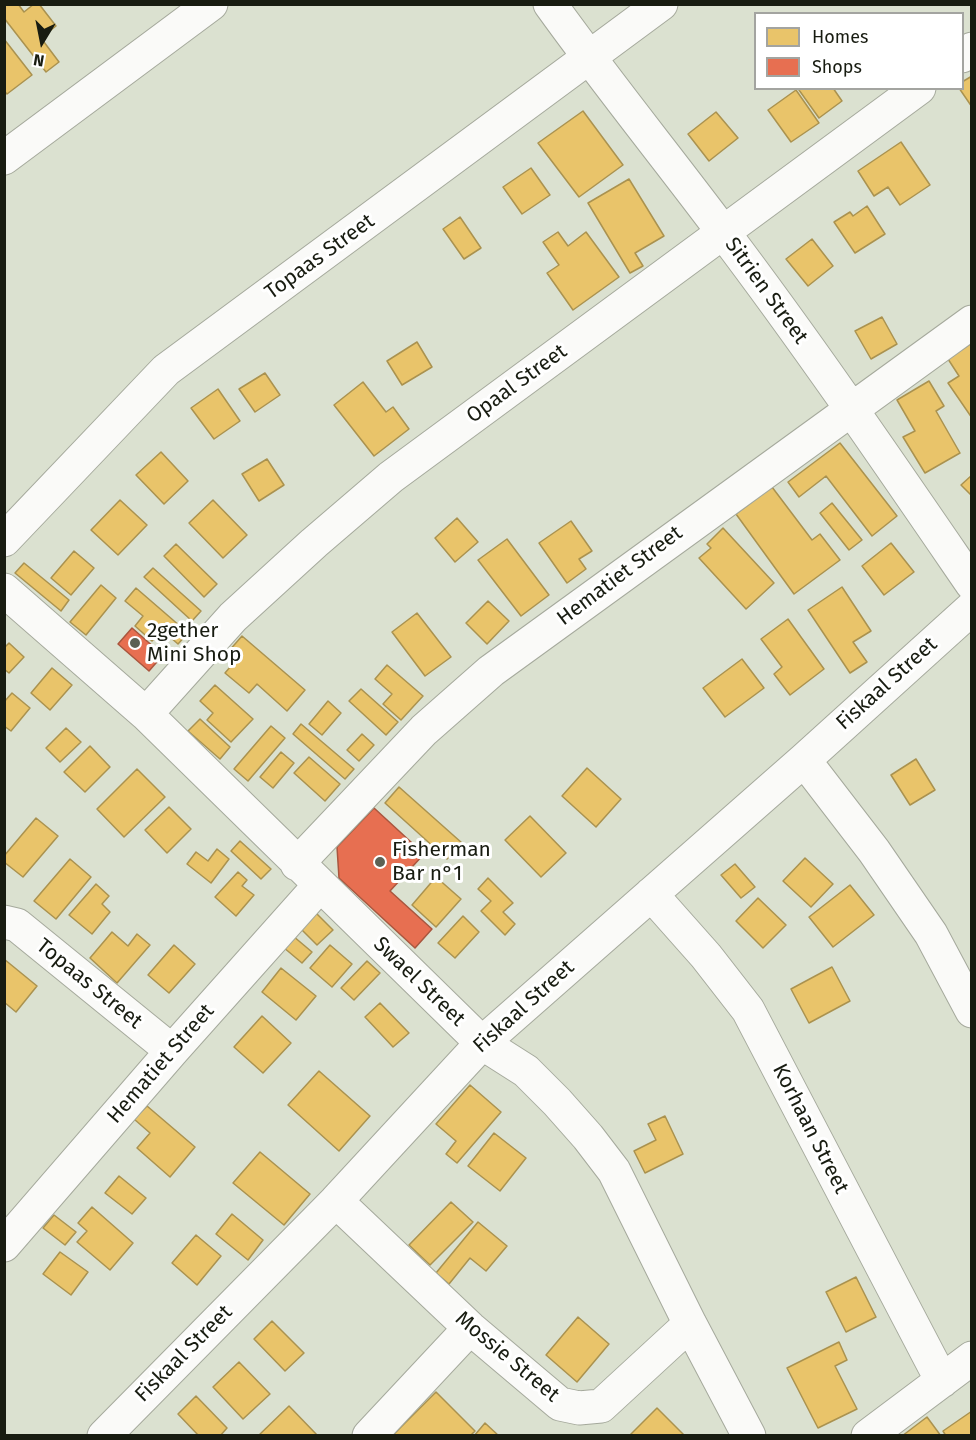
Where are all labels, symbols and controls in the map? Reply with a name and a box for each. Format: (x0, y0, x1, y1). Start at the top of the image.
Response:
north arrow (12, 12, 72, 72)
legend (754, 12, 964, 90)
text: Homes (812, 26, 868, 48)
text: N (32, 50, 46, 70)
text: Shops (812, 56, 862, 78)
street label: Topaas Street (260, 209, 380, 305)
street label: Sitrien Street (719, 233, 813, 349)
street label: Opaal Street (462, 339, 572, 429)
street label: Hematiet Street (552, 521, 688, 631)
place label: 2gether Mini Shop (147, 618, 242, 668)
street label: Fiskaal Street (831, 632, 943, 736)
marker: 2gether Mini Shop (128, 636, 142, 650)
place label: Fisherman Bar n°1 (392, 837, 491, 887)
marker: Fisherman Bar n°1 (373, 855, 387, 869)
street label: Swael Street (368, 932, 470, 1032)
street label: Topaas Street (31, 934, 147, 1034)
street label: Fiskaal Street (468, 955, 580, 1059)
street label: Hematiet Street (102, 999, 220, 1129)
street label: Korhaan Street (766, 1060, 854, 1198)
street label: Fiskaal Street (130, 1300, 238, 1408)
street label: Mossie Street (450, 1306, 564, 1408)

